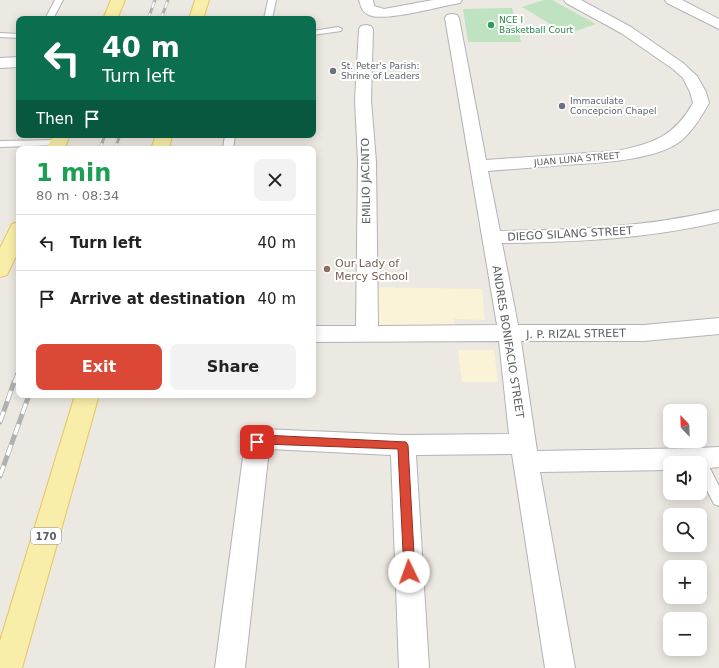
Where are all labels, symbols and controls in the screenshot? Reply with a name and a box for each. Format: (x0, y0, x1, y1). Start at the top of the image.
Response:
place label: NCE I Basketball Court (499, 15, 574, 35)
marker: NCE I Basketball Court (486, 20, 496, 30)
text: 40 m (102, 31, 180, 64)
icon: left (36, 32, 88, 84)
place label: St. Peter's Parish: Shrine of Leaders (341, 61, 420, 81)
text: Turn left (102, 65, 175, 86)
marker: St. Peter's Parish: Shrine of Leaders (328, 66, 338, 76)
place label: Immaculate Concepcion Chapel (570, 96, 656, 116)
marker: Immaculate Concepcion Chapel (557, 101, 567, 111)
icon: arrive (81, 108, 103, 130)
text: Then (36, 110, 73, 128)
street label: EMILIO JACINTO (359, 137, 373, 224)
street label: JUAN LUNA STREET (533, 150, 621, 168)
text: 1 min (36, 159, 111, 187)
button: close (254, 159, 296, 201)
text: 80 m · 08:34 (36, 188, 119, 203)
street label: DIEGO SILANG STREET (507, 224, 633, 244)
icon: left (36, 232, 58, 254)
text: Turn left (70, 234, 142, 252)
text: 40 m (258, 234, 296, 252)
place label: Our Lady of Mercy School (335, 257, 408, 283)
marker: Our Lady of Mercy School (322, 264, 332, 274)
street label: ANDRES BONIFACIO STREET (489, 265, 527, 420)
icon: arrive (36, 288, 58, 310)
text: Arrive at destination (70, 290, 245, 308)
text: 40 m (258, 290, 296, 308)
street label: J. P. RIZAL STREET (525, 327, 626, 341)
button: Exit (36, 344, 162, 390)
button: Share (170, 344, 296, 390)
north arrow (663, 404, 707, 448)
map controls (663, 404, 707, 656)
pin (240, 425, 274, 459)
icon: arrive (246, 431, 268, 453)
button: sound (663, 456, 707, 500)
button: search (663, 508, 707, 552)
road number: 170 (31, 528, 61, 544)
position arrow (388, 551, 430, 593)
button: + (663, 560, 707, 604)
button: − (663, 612, 707, 656)

